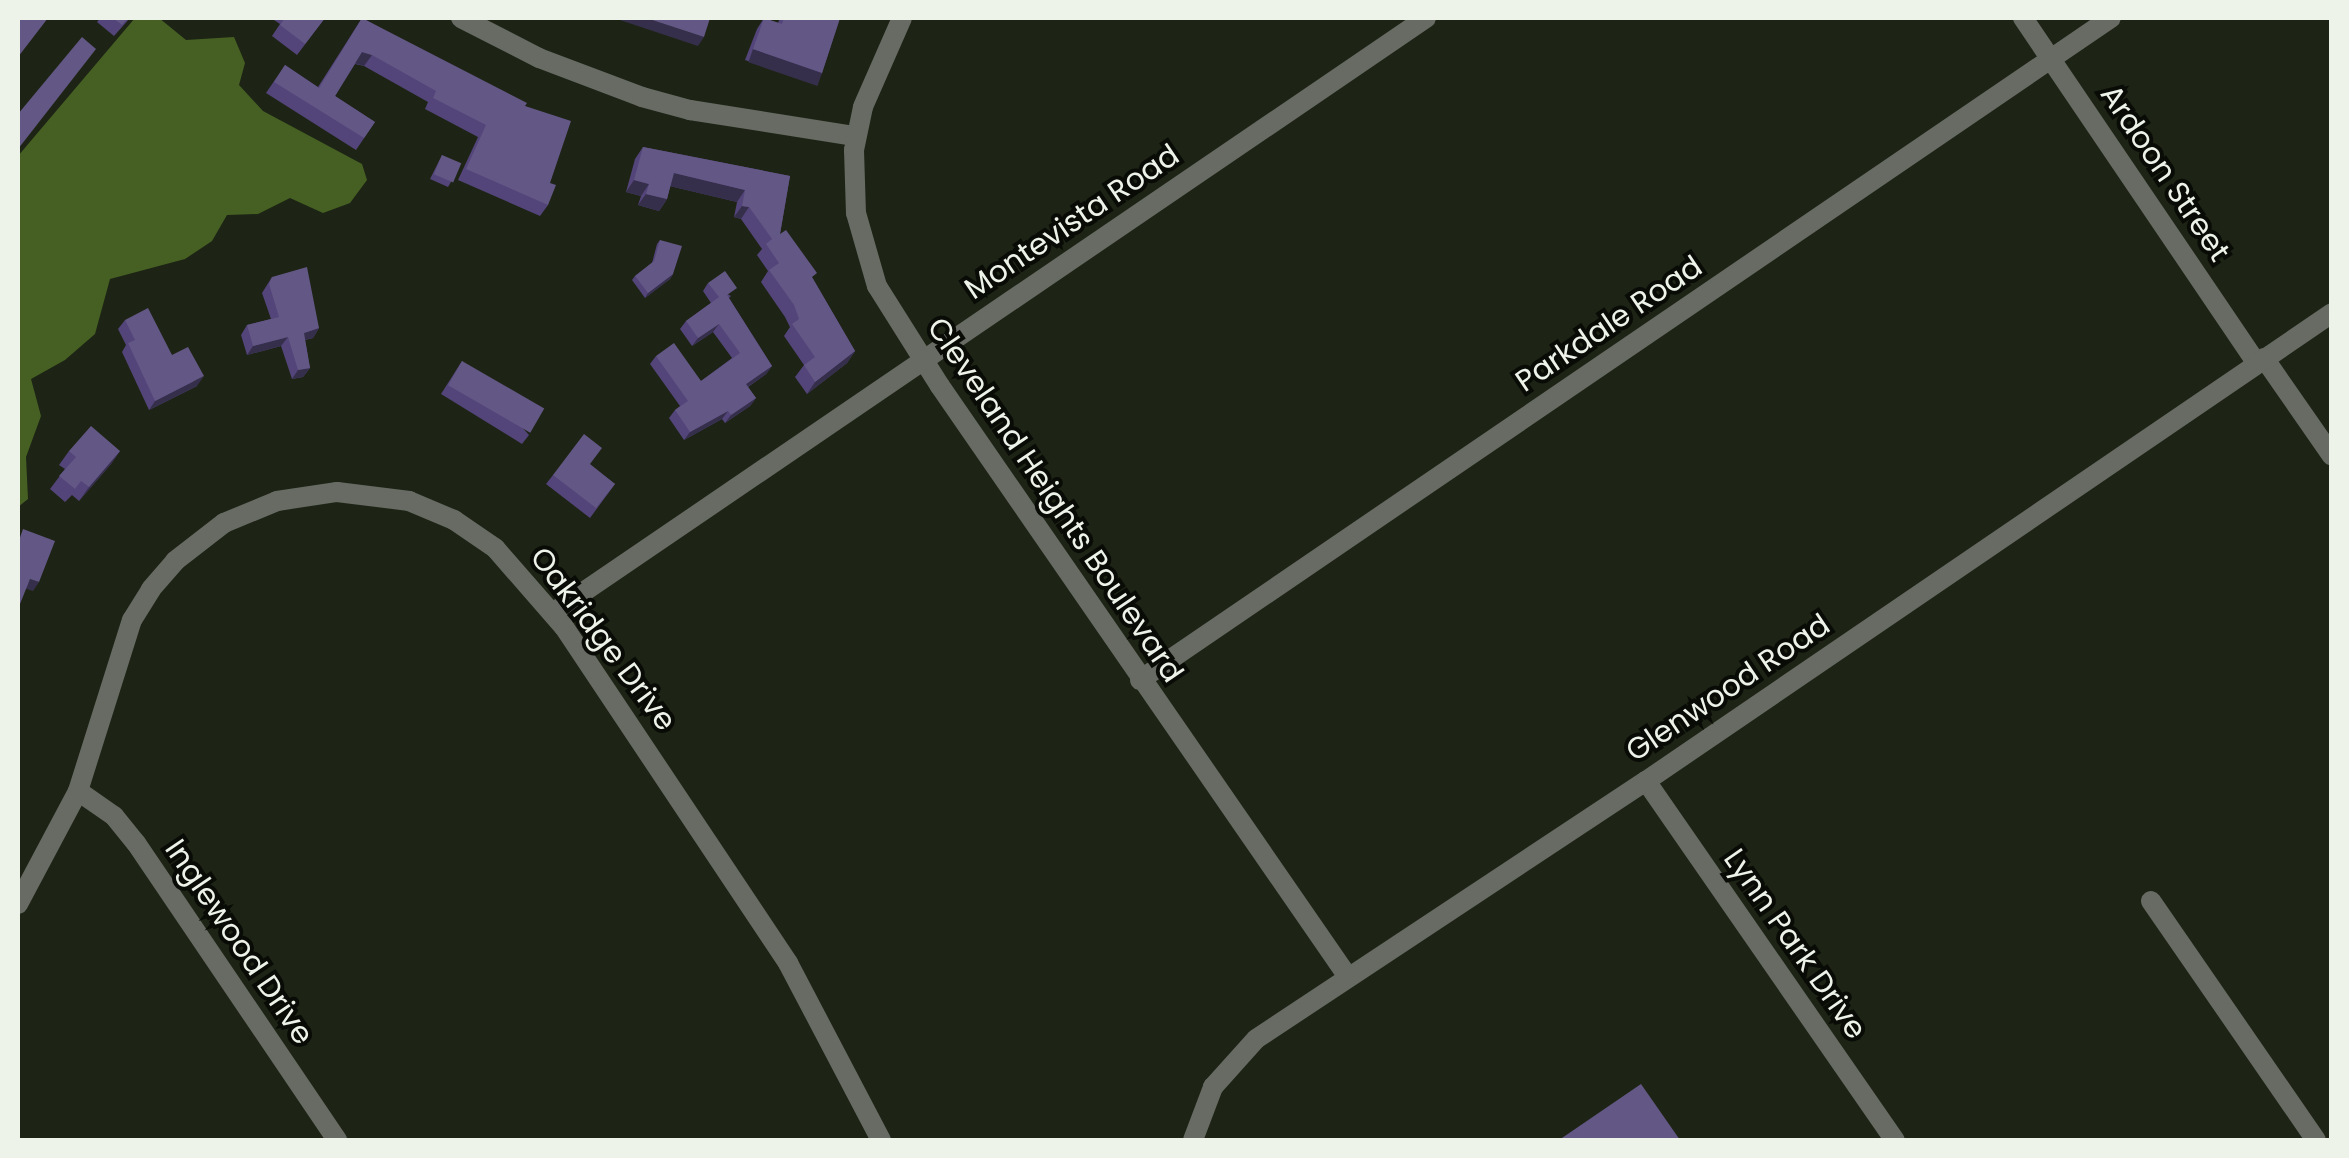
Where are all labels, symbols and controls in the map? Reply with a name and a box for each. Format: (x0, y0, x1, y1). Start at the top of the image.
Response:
street label: Ardoon Street (2093, 78, 2237, 268)
street label: Montevista Road (958, 137, 1186, 307)
street label: Parkdale Road (1509, 248, 1709, 400)
street label: Cleveland Heights Boulevard (919, 311, 1191, 689)
street label: Oakridge Drive (522, 540, 684, 738)
street label: Glenwood Road (1619, 607, 1837, 769)
street label: Inglewood Drive (157, 833, 321, 1051)
street label: Lynn Park Drive (1716, 842, 1874, 1046)

